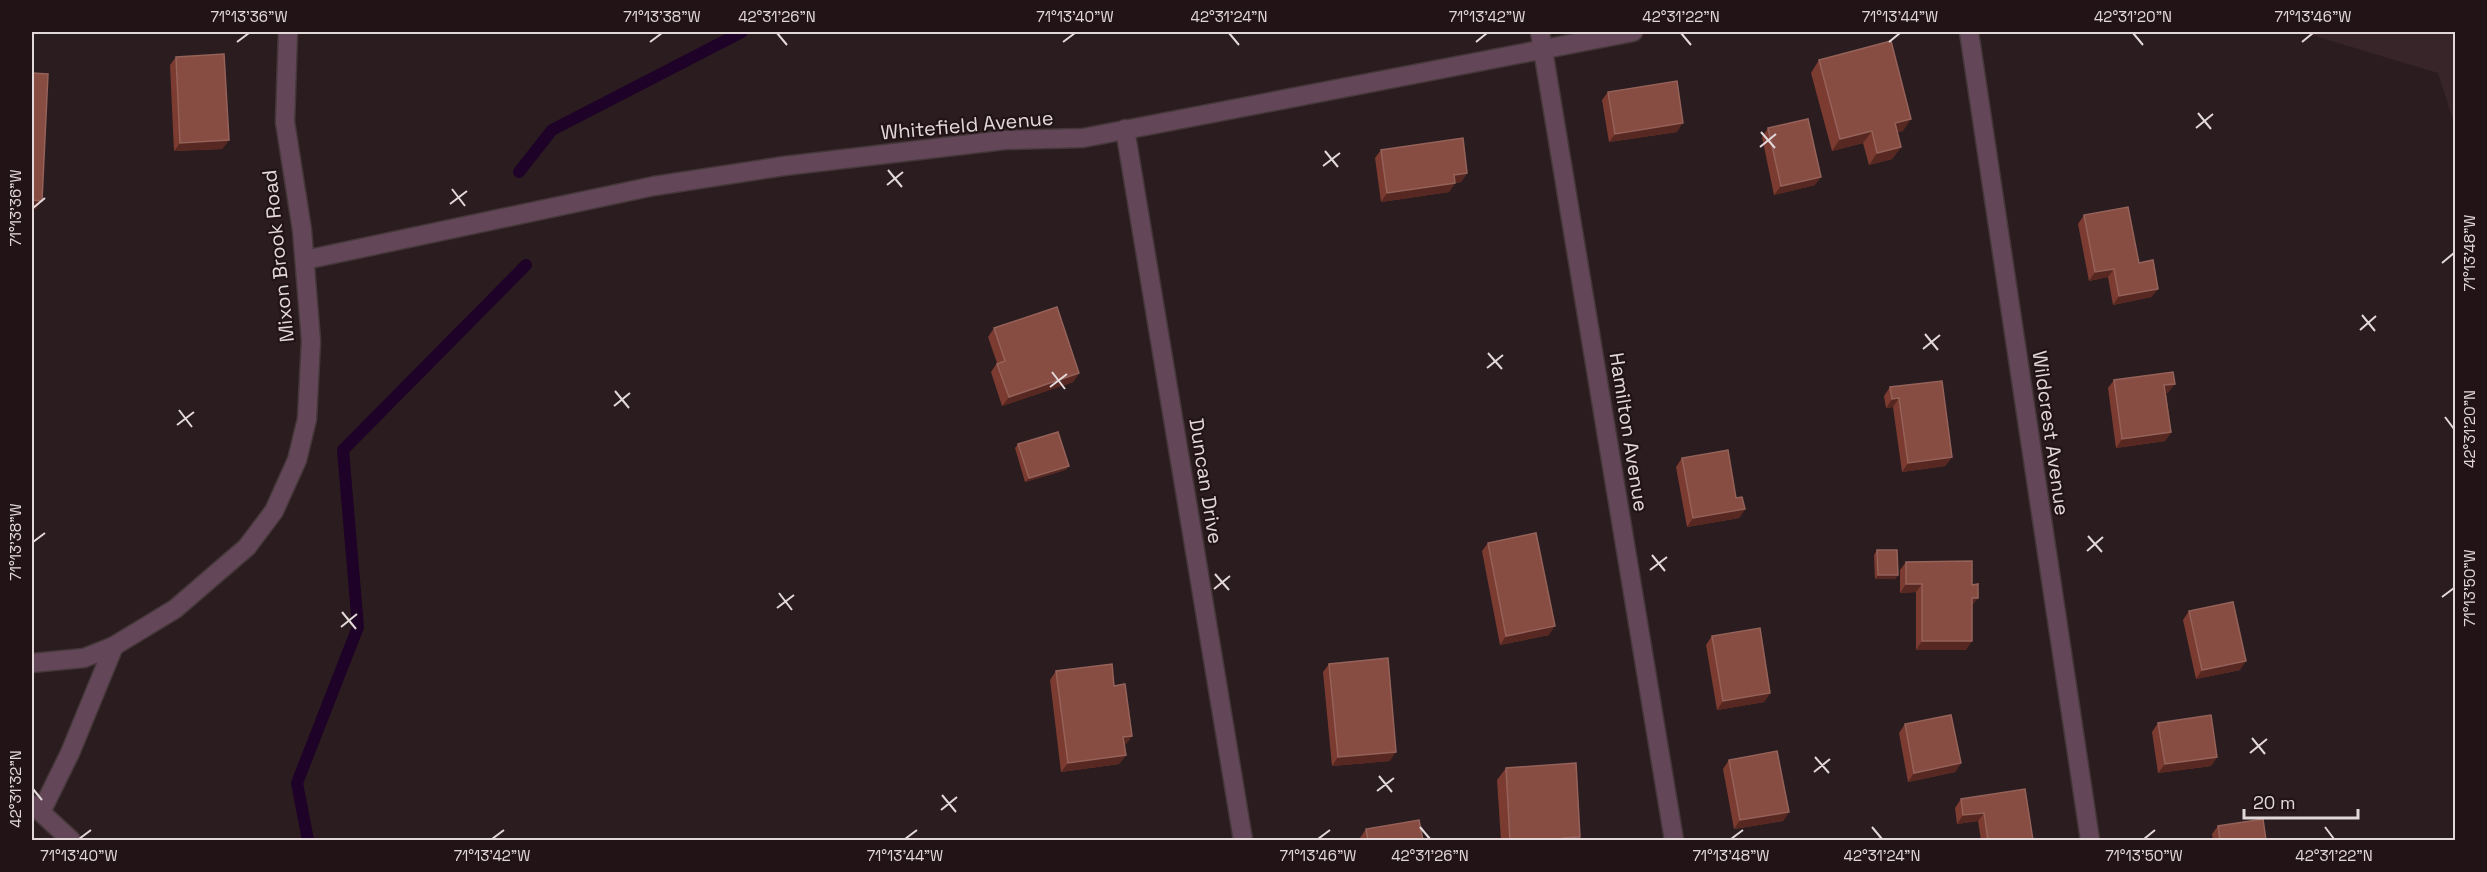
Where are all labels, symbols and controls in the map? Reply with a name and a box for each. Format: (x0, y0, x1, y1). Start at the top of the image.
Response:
text: 71°13'36"W (210, 7, 288, 26)
text: 71°13'38"W (623, 7, 701, 26)
text: 42°31'26"N (738, 7, 816, 26)
text: 71°13'40"W (1036, 7, 1114, 26)
text: 42°31'24"N (1191, 7, 1267, 26)
text: 71°13'42"W (1449, 7, 1525, 26)
text: 42°31'22"N (1642, 7, 1720, 26)
text: 71°13'44"W (1862, 7, 1938, 26)
text: 42°31'20"N (2094, 7, 2172, 26)
text: 71°13'46"W (2275, 7, 2351, 26)
street label: Whitefield Avenue (880, 104, 1054, 146)
street label: Mixon Brook Road (256, 168, 300, 344)
text: 71°13'36"W (6, 169, 25, 247)
text: 71°13'48"W (2460, 215, 2479, 291)
street label: Wildcrest Avenue (2027, 349, 2075, 517)
street label: Hamilton Avenue (1604, 351, 1654, 513)
text: 42°31'20"N (2460, 390, 2479, 468)
street label: Duncan Drive (1183, 416, 1229, 546)
text: 71°13'38"W (6, 503, 25, 581)
text: 71°13'50"W (2460, 549, 2479, 627)
text: 42°31'32"N (6, 750, 25, 828)
scale bar (2244, 782, 2358, 820)
text: 20 m (2253, 791, 2296, 814)
text: 71°13'40"W (40, 846, 118, 865)
text: 71°13'42"W (454, 846, 530, 865)
text: 71°13'44"W (867, 846, 943, 865)
text: 71°13'46"W (1280, 846, 1356, 865)
text: 42°31'26"N (1391, 846, 1469, 865)
text: 71°13'48"W (1693, 846, 1769, 865)
text: 42°31'24"N (1844, 846, 1920, 865)
text: 71°13'50"W (2105, 846, 2183, 865)
text: 42°31'22"N (2295, 846, 2373, 865)

